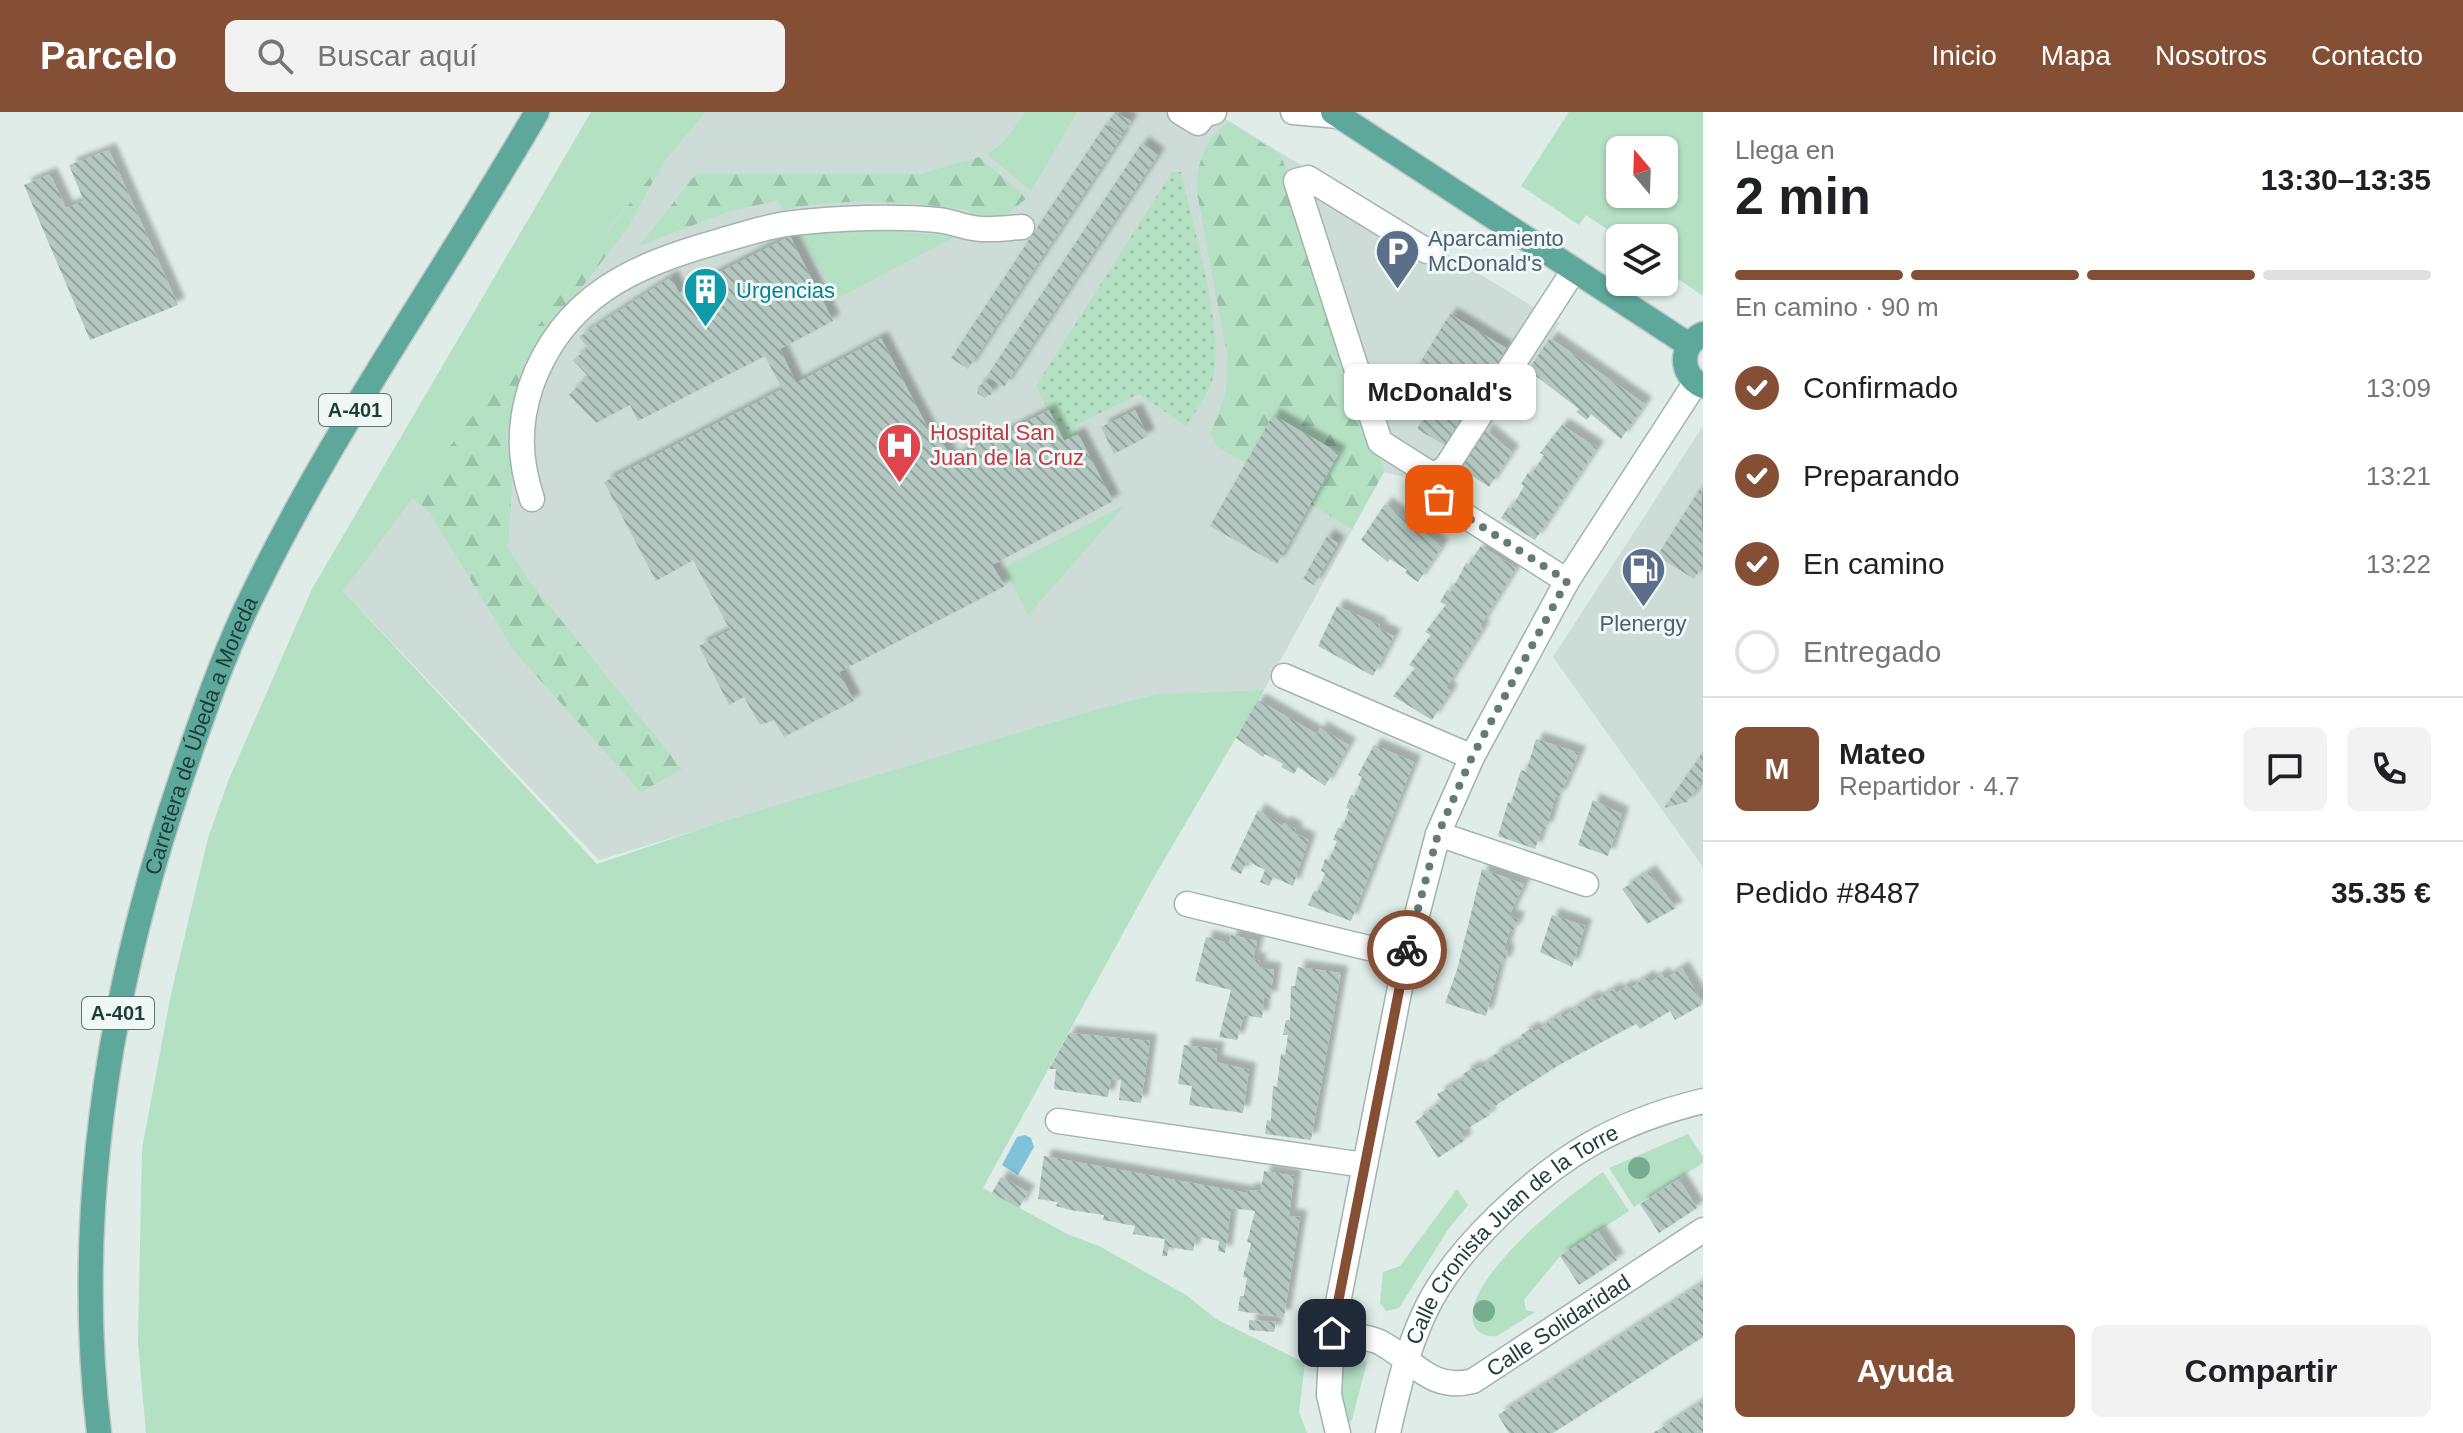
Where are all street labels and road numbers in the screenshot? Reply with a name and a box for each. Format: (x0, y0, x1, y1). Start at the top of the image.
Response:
road number: A-401 (319, 394, 391, 426)
street label: Carretera de Úbeda a Moreda (139, 592, 263, 877)
road number: A-401 (82, 997, 154, 1029)
street label: Calle Cronista Juan de la Torre (1400, 1119, 1622, 1348)
street label: Calle Solidaridad (1482, 1269, 1635, 1381)

